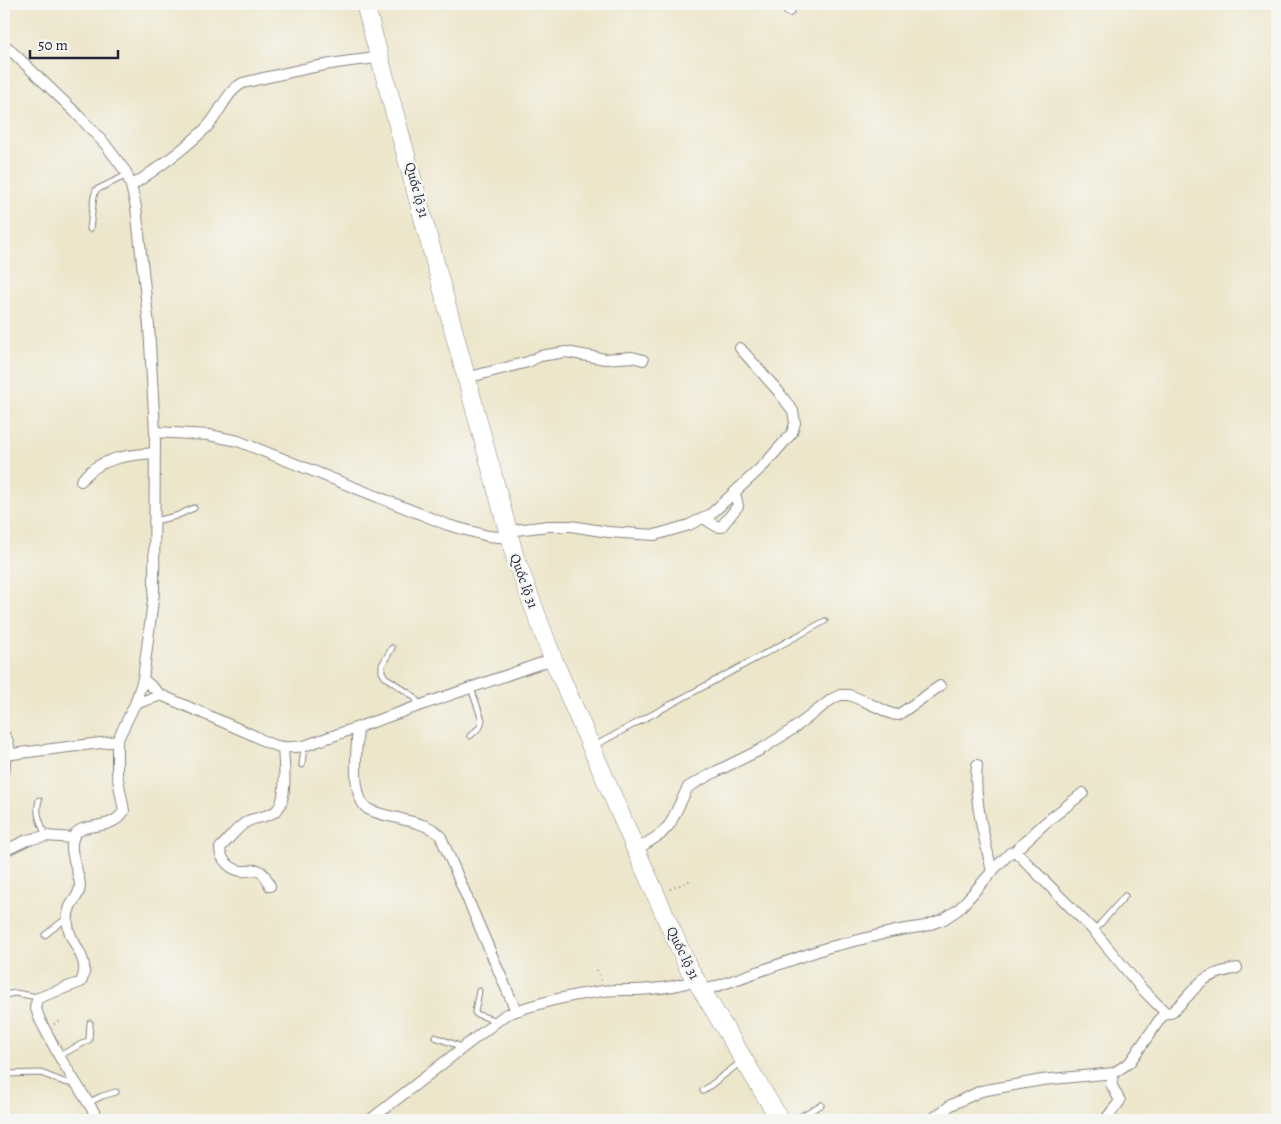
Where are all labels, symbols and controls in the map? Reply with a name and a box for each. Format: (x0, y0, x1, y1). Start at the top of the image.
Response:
scale bar (30, 28, 118, 60)
text: 50 m (38, 35, 68, 55)
street label: Quốc lộ 31 (400, 160, 434, 220)
street label: Quốc lộ 31 (505, 551, 543, 611)
street label: Quốc lộ 31 (662, 923, 704, 983)

